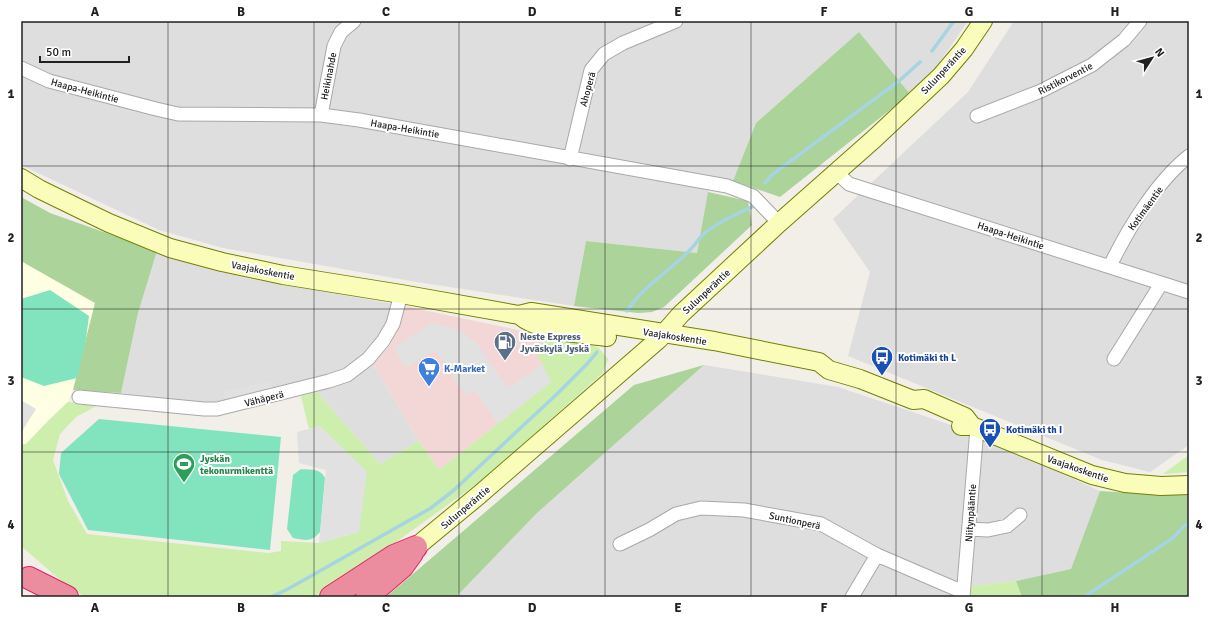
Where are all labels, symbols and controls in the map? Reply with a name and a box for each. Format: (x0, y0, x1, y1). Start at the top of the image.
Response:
text: A (91, 4, 100, 20)
text: B (237, 4, 245, 20)
text: C (382, 4, 390, 20)
text: D (528, 4, 537, 20)
text: E (674, 4, 682, 20)
text: F (821, 4, 828, 20)
text: G (965, 4, 973, 20)
text: H (1111, 4, 1119, 20)
scale bar (40, 38, 129, 64)
north arrow (1132, 38, 1172, 78)
street label: Sulunperäntie (919, 44, 969, 97)
text: 50 m (46, 45, 71, 60)
text: N (1152, 45, 1167, 59)
street label: Heikinahde (318, 51, 339, 101)
street label: Ristikorventie (1036, 60, 1095, 98)
street label: Ahoperä (578, 70, 598, 108)
street label: Haapa-Heikintie (50, 76, 120, 106)
text: 1 (7, 86, 15, 102)
text: 1 (1195, 86, 1203, 102)
street label: Haapa-Heikintie (369, 117, 440, 141)
street label: Kotimäentie (1126, 184, 1166, 233)
street label: Haapa-Heikintie (976, 219, 1046, 252)
text: 2 (7, 230, 15, 246)
text: 2 (1195, 230, 1203, 246)
street label: Vaajakoskentie (230, 259, 296, 283)
street label: Sulunperäntie (680, 267, 733, 317)
street label: Vaajakoskentie (642, 326, 708, 348)
fuel station icon: Neste Express Jyväskylä Jyskä (492, 329, 518, 362)
place label: Neste Express Jyväskylä Jyskä (520, 331, 589, 355)
bus stop icon: Kotimäki th L (869, 344, 895, 377)
place label: Kotimäki th L (898, 352, 957, 364)
supermarket icon: K-Market (416, 355, 442, 388)
place label: K-Market (444, 363, 485, 375)
text: 3 (7, 373, 15, 389)
text: 3 (1195, 373, 1203, 389)
street label: Vähäperä (243, 388, 285, 410)
bus stop icon: Kotimäki th I (977, 416, 1003, 449)
place label: Kotimäki th I (1006, 424, 1062, 436)
sports icon: Jyskän tekonurmikenttä (171, 451, 197, 484)
place label: Jyskän tekonurmikenttä (199, 453, 273, 477)
street label: Vaajakoskentie (1045, 453, 1110, 485)
street label: Sulunperäntie (439, 484, 493, 532)
street label: Niitynpääntie (963, 484, 979, 542)
street label: Suntionperä (768, 510, 822, 532)
text: 4 (7, 517, 15, 533)
text: 4 (1195, 517, 1203, 533)
text: A (91, 600, 100, 616)
text: B (237, 600, 245, 616)
text: C (382, 600, 390, 616)
text: D (528, 600, 537, 616)
text: E (674, 600, 682, 616)
text: F (821, 600, 828, 616)
text: G (965, 600, 973, 616)
text: H (1111, 600, 1119, 616)

